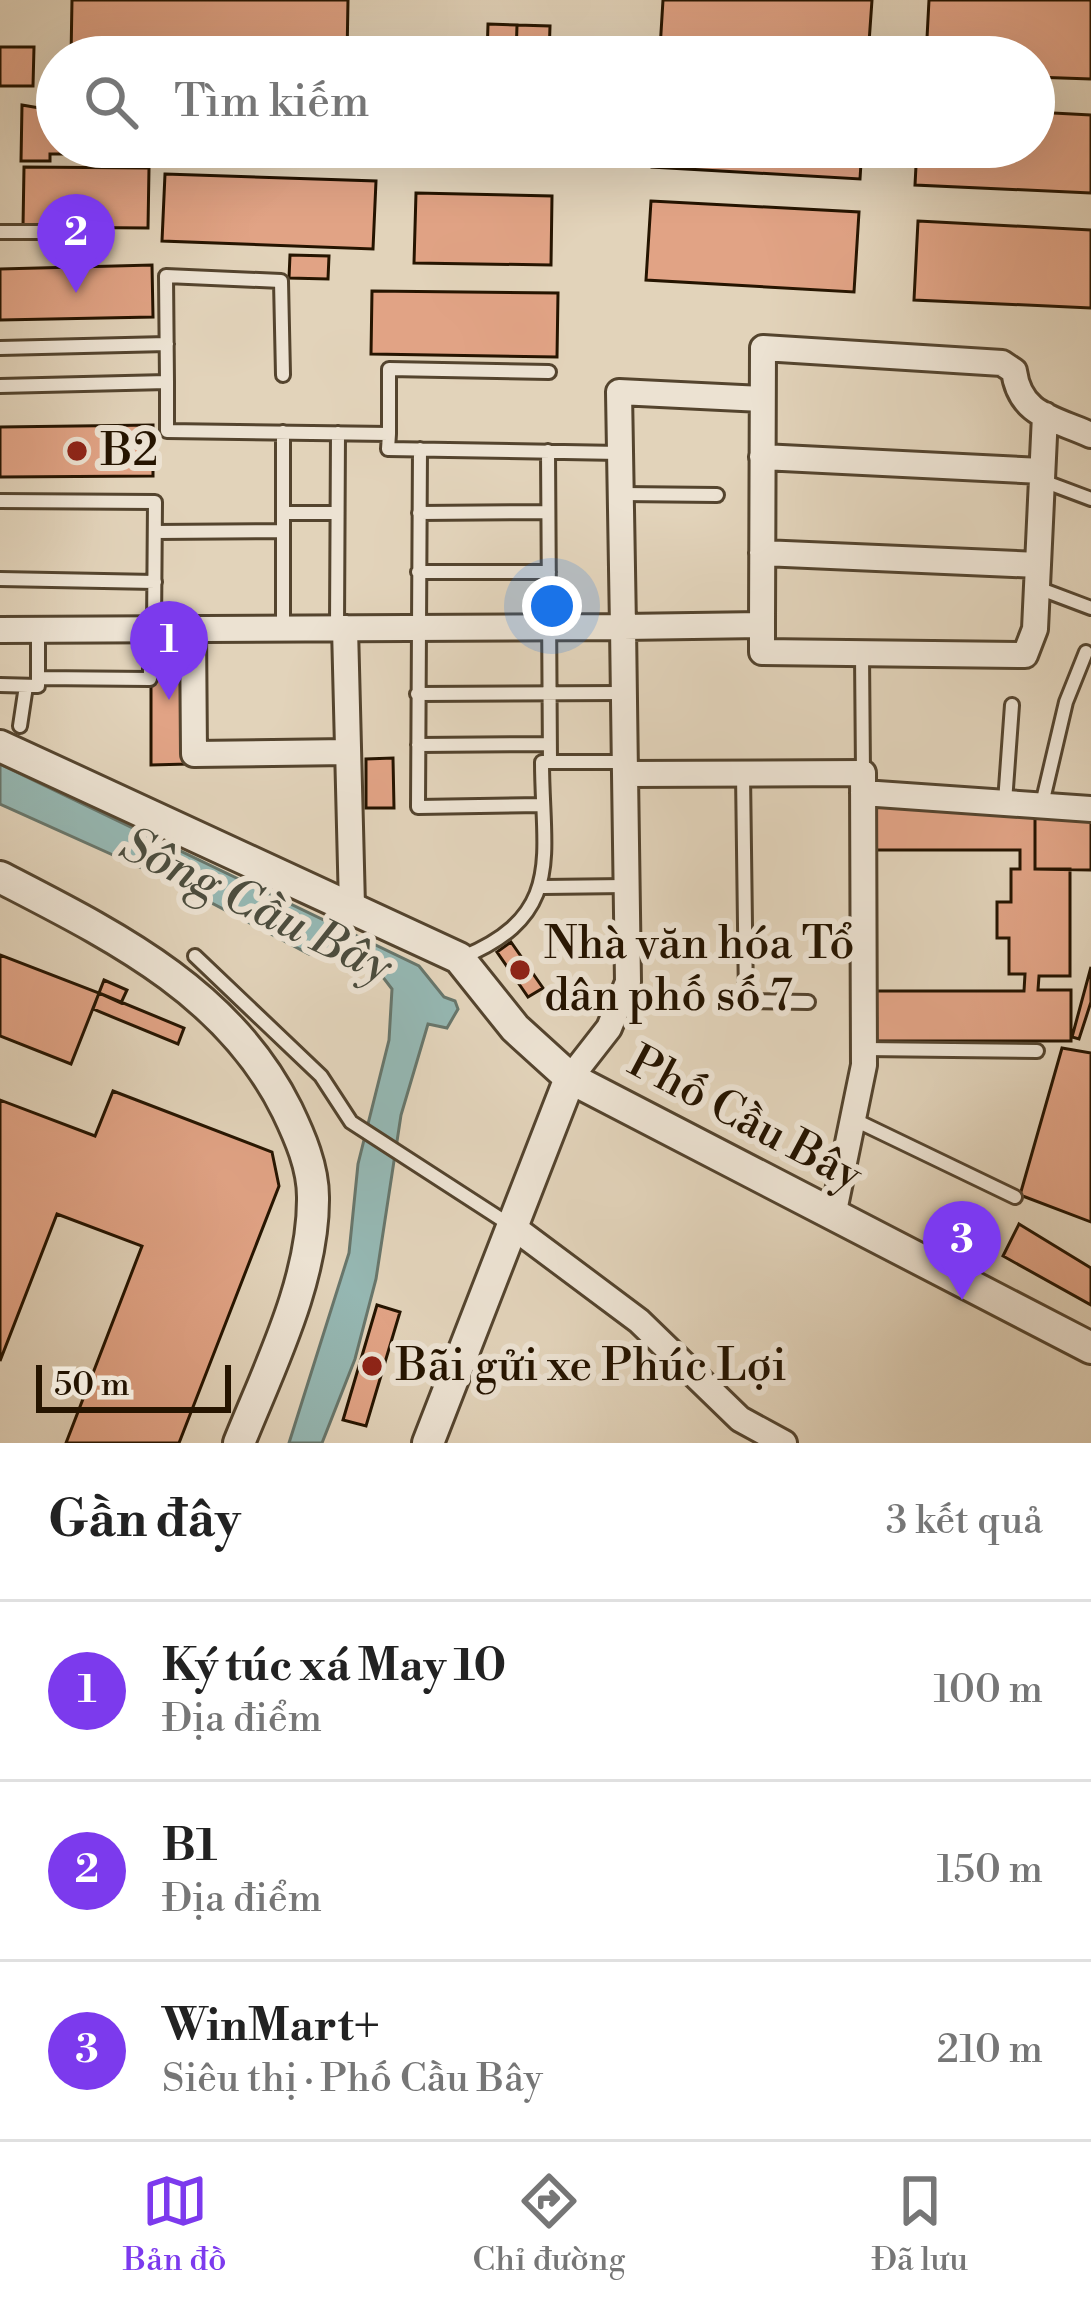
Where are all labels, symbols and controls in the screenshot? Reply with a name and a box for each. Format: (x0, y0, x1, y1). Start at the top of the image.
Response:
search box (36, 36, 1055, 168)
icon: search (78, 69, 144, 135)
text: Tìm kiếm (174, 74, 369, 131)
pin: 2 (37, 194, 115, 293)
place label: B2 (100, 423, 158, 480)
marker: B2 (64, 438, 90, 464)
your location (522, 576, 582, 636)
pin: 1 (130, 601, 208, 700)
water label: Sông Cầu Bây (110, 815, 402, 999)
place label: Nhà văn hóa Tổ dân phố số 7 (544, 916, 854, 1025)
marker: Nhà văn hóa Tổ dân phố số 7 (507, 957, 533, 983)
street label: Phố Cầu Bây (618, 1034, 873, 1205)
pin: 3 (923, 1201, 1001, 1300)
place label: Bãi gửi xe Phúc Lợi (395, 1338, 787, 1395)
marker: Bãi gửi xe Phúc Lợi (359, 1353, 385, 1379)
scale bar (36, 1359, 231, 1412)
text: 50 m (54, 1365, 130, 1406)
text: Gần đây (48, 1489, 241, 1553)
text: 3 kết quả (886, 1497, 1043, 1546)
text: Ký túc xá May 10 (162, 1638, 506, 1695)
text: 1 (78, 1666, 96, 1715)
text: 100 m (934, 1666, 1043, 1715)
text: Địa điểm (162, 1695, 322, 1744)
text: B1 (162, 1818, 217, 1875)
text: 2 (75, 1846, 99, 1895)
text: 150 m (937, 1846, 1043, 1895)
text: Địa điểm (162, 1875, 322, 1924)
text: WinMart+ (162, 1998, 380, 2055)
text: 3 (75, 2026, 99, 2075)
text: 210 m (937, 2026, 1043, 2075)
text: Siêu thị · Phố Cầu Bây (162, 2055, 543, 2104)
tab: Bản đồ (123, 2168, 227, 2281)
tab: Chỉ đường (473, 2168, 626, 2281)
tab: Đã lưu (871, 2168, 968, 2281)

